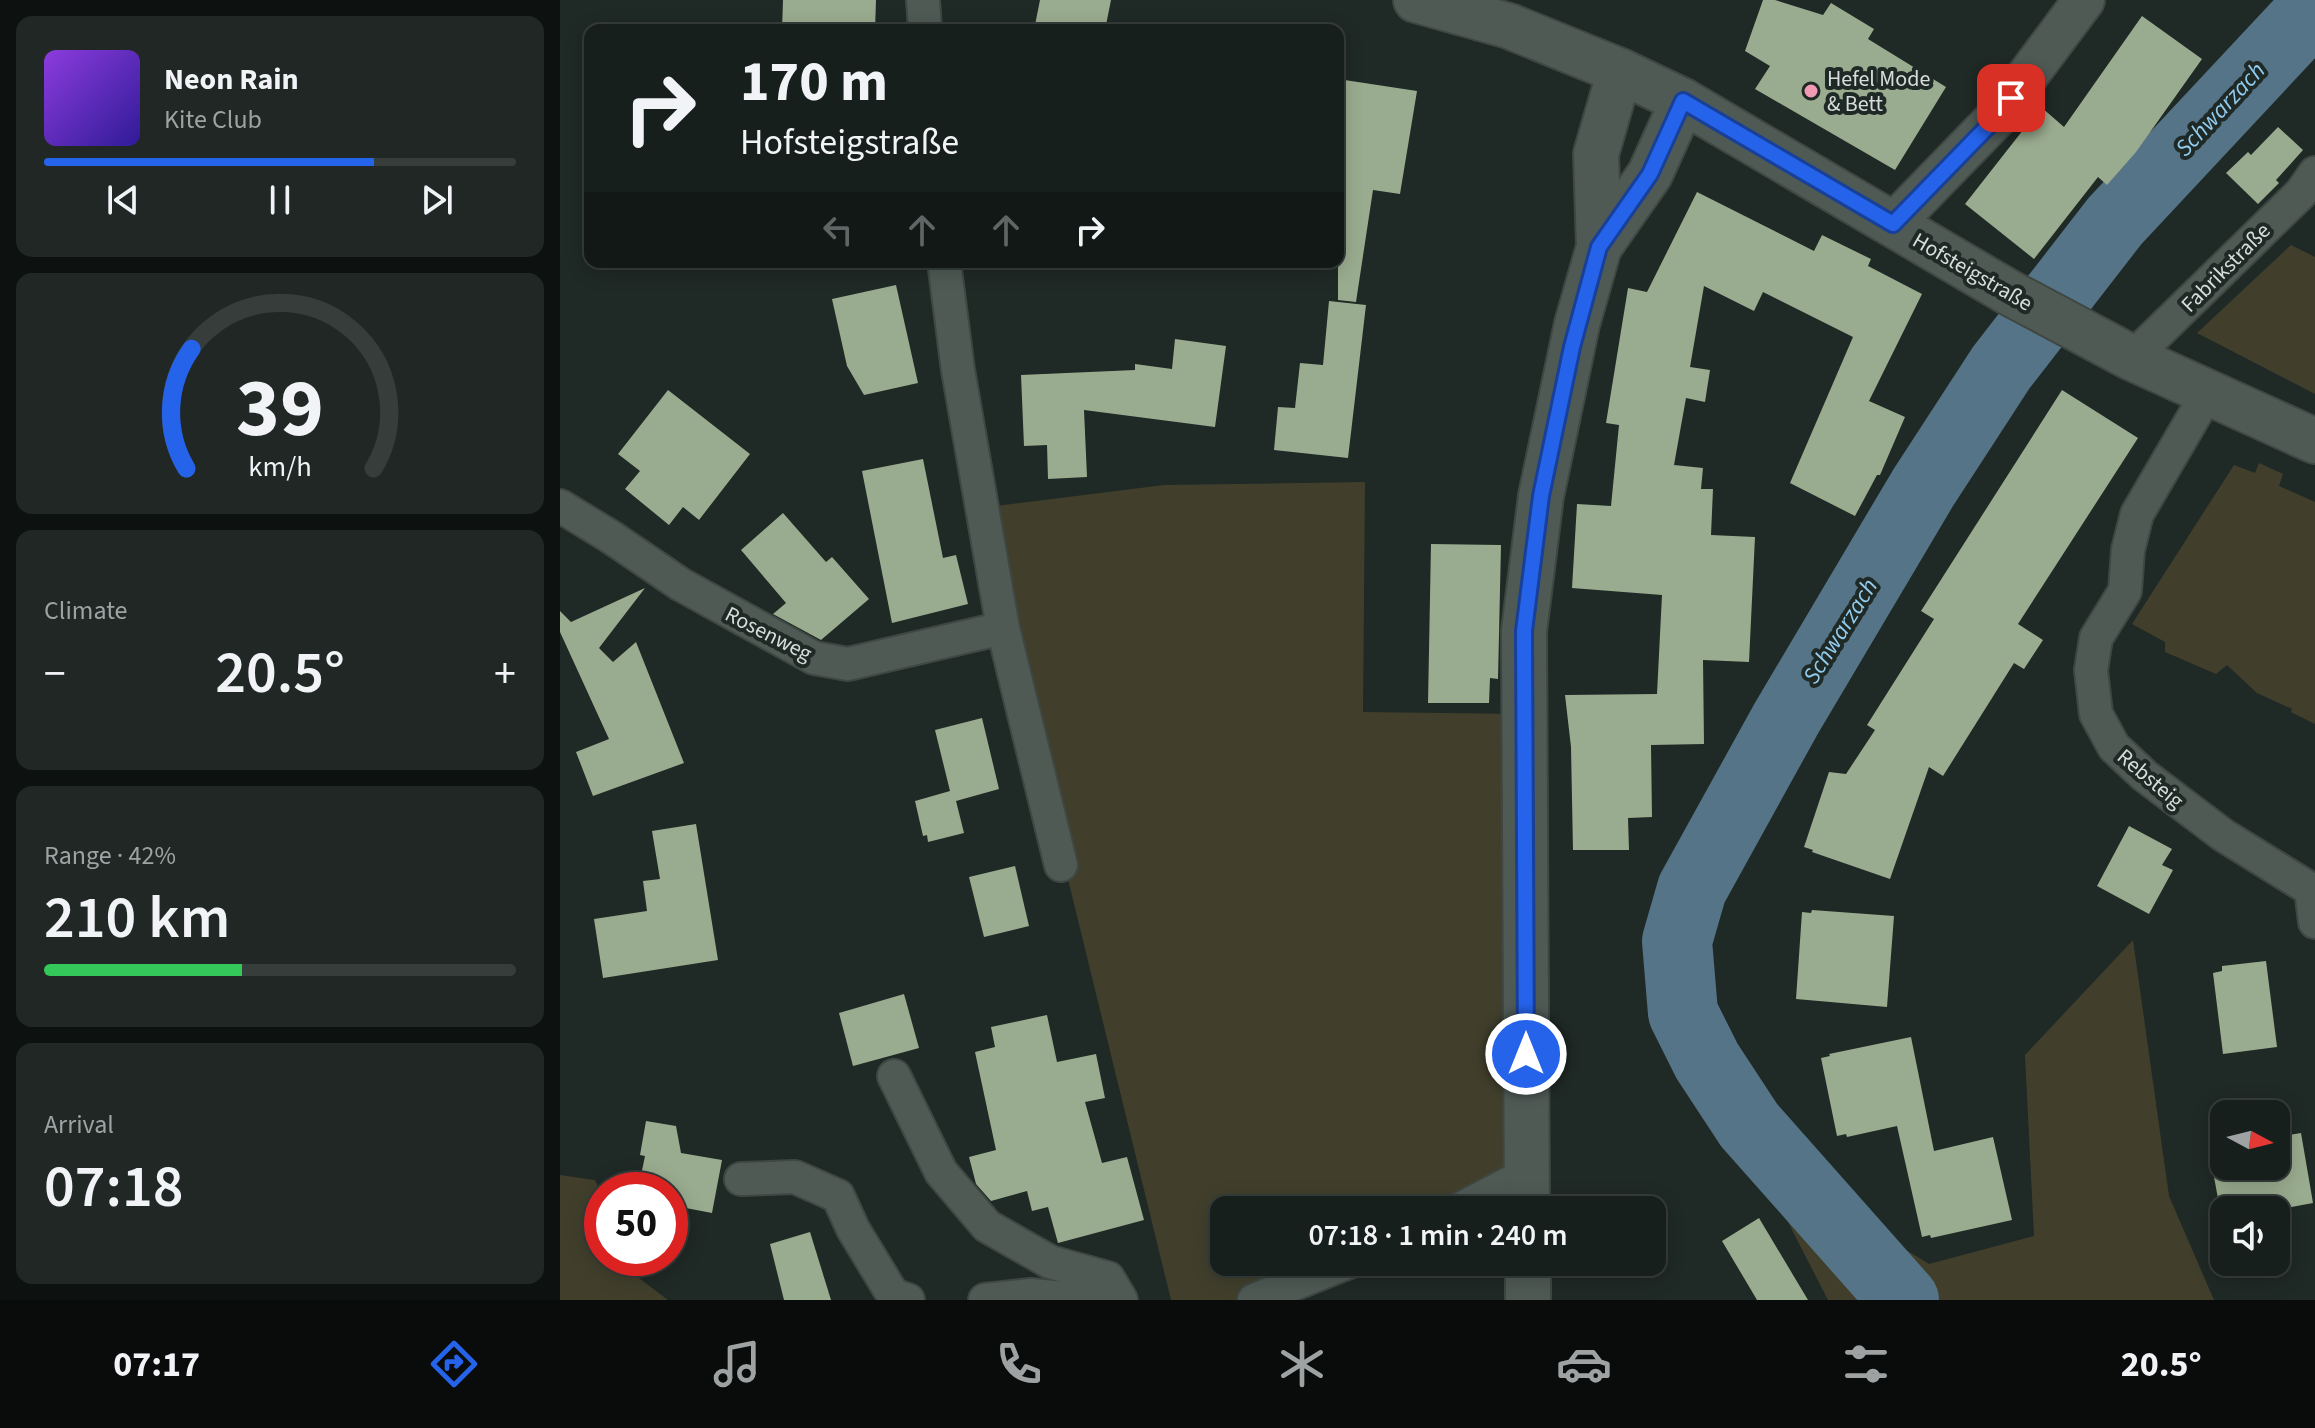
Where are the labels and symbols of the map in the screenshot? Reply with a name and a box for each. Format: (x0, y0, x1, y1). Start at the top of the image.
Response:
water label: Schwarzach (2167, 54, 2274, 165)
place label: Hefel Mode & Bett (1827, 63, 1930, 120)
pin (1977, 64, 2045, 132)
marker: Hefel Mode & Bett (1802, 82, 1820, 100)
street label: Fabrikstraße (2174, 216, 2278, 320)
street label: Hofsteigstraße (1907, 225, 2039, 319)
water label: Schwarzach (1794, 572, 1887, 691)
street label: Rosenweg (719, 598, 818, 669)
street label: Rebsteig (2110, 741, 2191, 816)
position arrow (1484, 1012, 1568, 1096)
north arrow (2210, 1100, 2290, 1180)
speed limit sign: 50 (584, 1172, 688, 1276)

